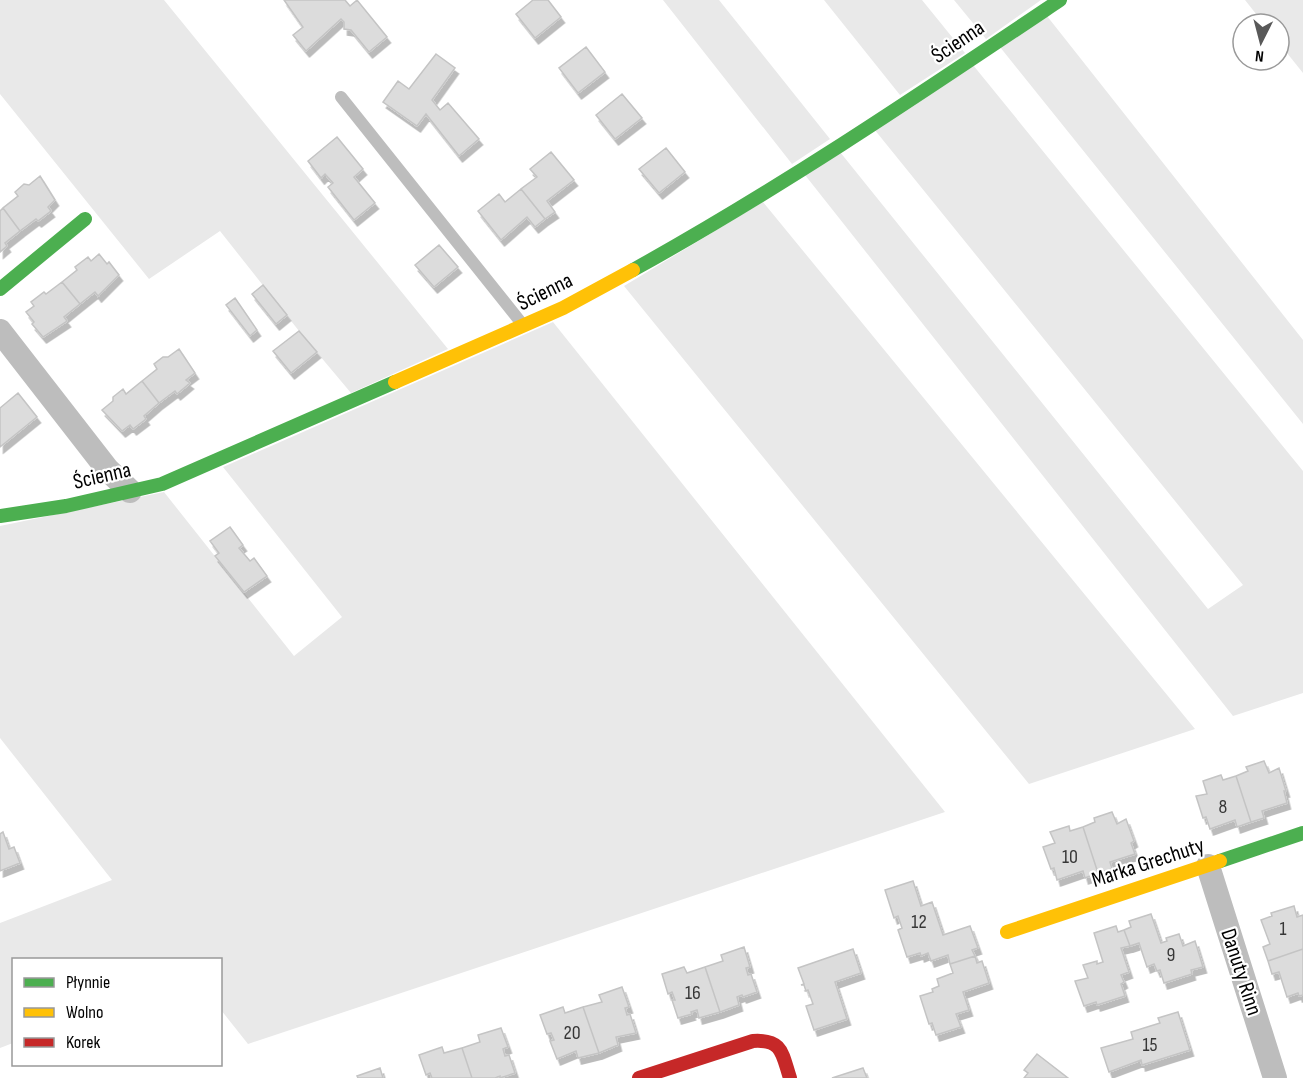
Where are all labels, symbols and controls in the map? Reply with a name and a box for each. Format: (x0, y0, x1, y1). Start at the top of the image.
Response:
north arrow (1231, 12, 1291, 72)
street label: Ścienna (926, 14, 990, 70)
text: N (1254, 46, 1265, 65)
street label: Ścienna (513, 267, 577, 317)
street label: Ścienna (70, 456, 134, 496)
house number: 8 (1219, 795, 1227, 819)
street label: Marka Grechuty (1088, 832, 1208, 894)
house number: 10 (1062, 845, 1078, 869)
house number: 12 (911, 910, 927, 934)
house number: 1 (1280, 917, 1287, 941)
street label: Danuty Rinn (1214, 925, 1268, 1019)
house number: 9 (1167, 943, 1175, 967)
legend (12, 958, 222, 1066)
text: Płynnie (66, 972, 110, 993)
house number: 16 (685, 981, 701, 1005)
text: Wolno (66, 1002, 103, 1023)
house number: 20 (563, 1021, 581, 1045)
text: Korek (66, 1032, 100, 1053)
house number: 15 (1142, 1033, 1158, 1057)

